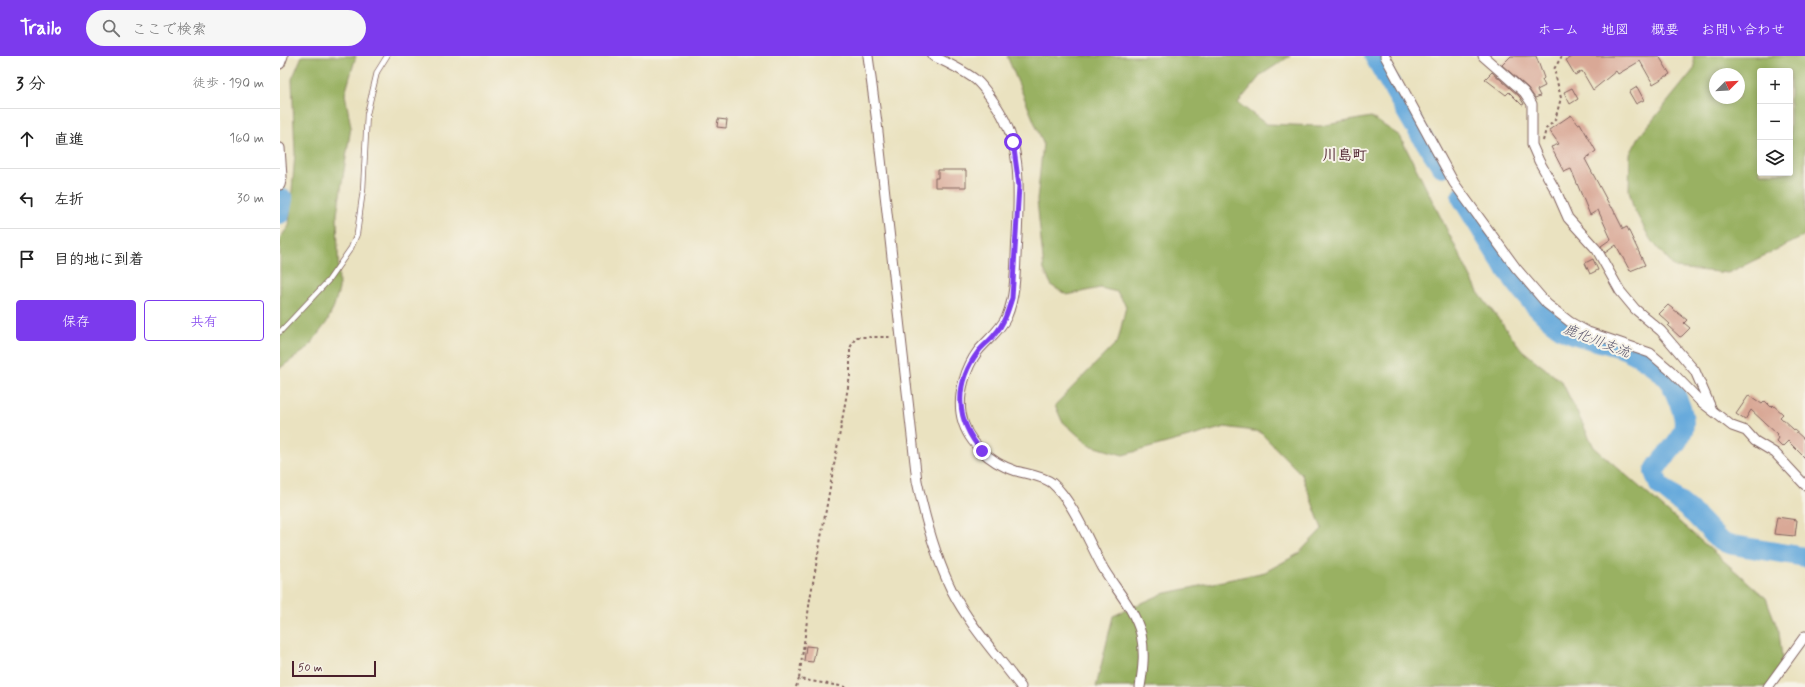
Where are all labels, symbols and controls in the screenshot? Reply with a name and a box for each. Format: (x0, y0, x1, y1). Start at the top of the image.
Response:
search box (86, 10, 366, 46)
text: Trailo (20, 16, 62, 41)
icon: search (100, 17, 122, 39)
text: ここで検索 (132, 20, 207, 40)
text: ホーム (1538, 21, 1579, 39)
text: 地図 (1601, 21, 1629, 39)
text: 概要 (1651, 21, 1679, 39)
text: お問い合わせ (1701, 21, 1785, 39)
north arrow (1709, 68, 1745, 104)
map controls (1757, 68, 1793, 176)
button: + (1757, 68, 1793, 104)
text: 3 分 (16, 73, 45, 95)
text: 徒歩 · 190 m (193, 75, 264, 92)
button: − (1757, 104, 1793, 140)
icon: ahead (16, 128, 38, 150)
text: 直進 (54, 130, 84, 150)
text: 160 m (229, 130, 264, 147)
route start (1004, 133, 1022, 151)
button: layers (1757, 140, 1793, 176)
district label: 川島町 (1322, 146, 1368, 166)
icon: left (16, 188, 38, 210)
text: 左折 (54, 190, 84, 210)
text: 30 m (237, 190, 264, 207)
icon: arrive (16, 248, 38, 270)
text: 目的地に到着 (54, 250, 144, 270)
button: 保存 (16, 300, 136, 341)
button: 共有 (144, 300, 264, 341)
water label: 鹿化川支流 (1561, 320, 1633, 362)
route end (973, 442, 991, 460)
scale bar (292, 659, 376, 678)
text: 50 m (298, 661, 323, 675)

